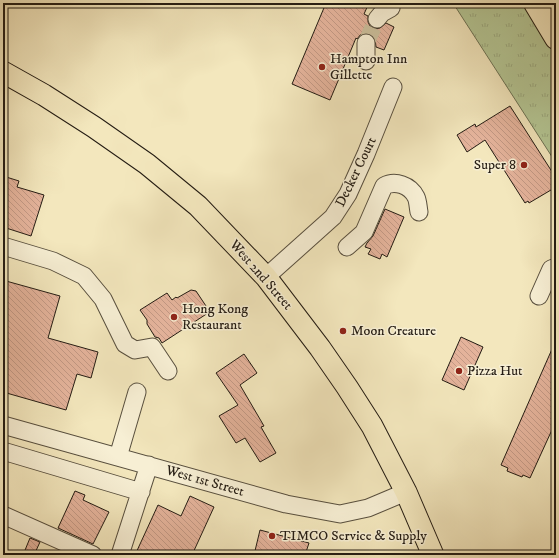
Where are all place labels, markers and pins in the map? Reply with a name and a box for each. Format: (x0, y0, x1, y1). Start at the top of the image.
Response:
place label: Hampton Inn Gillette (330, 50, 408, 84)
marker: Hampton Inn Gillette (317, 62, 327, 72)
place label: Super 8 (474, 156, 516, 174)
marker: Super 8 (519, 160, 529, 170)
place label: Hong Kong Restaurant (182, 300, 248, 334)
marker: Hong Kong Restaurant (169, 312, 179, 322)
place label: Moon Creature (351, 322, 436, 340)
marker: Moon Creature (338, 326, 348, 336)
place label: Pizza Hut (467, 362, 523, 380)
marker: Pizza Hut (454, 366, 464, 376)
place label: TIMCO Service & Supply (280, 527, 427, 545)
marker: TIMCO Service & Supply (267, 531, 277, 541)

